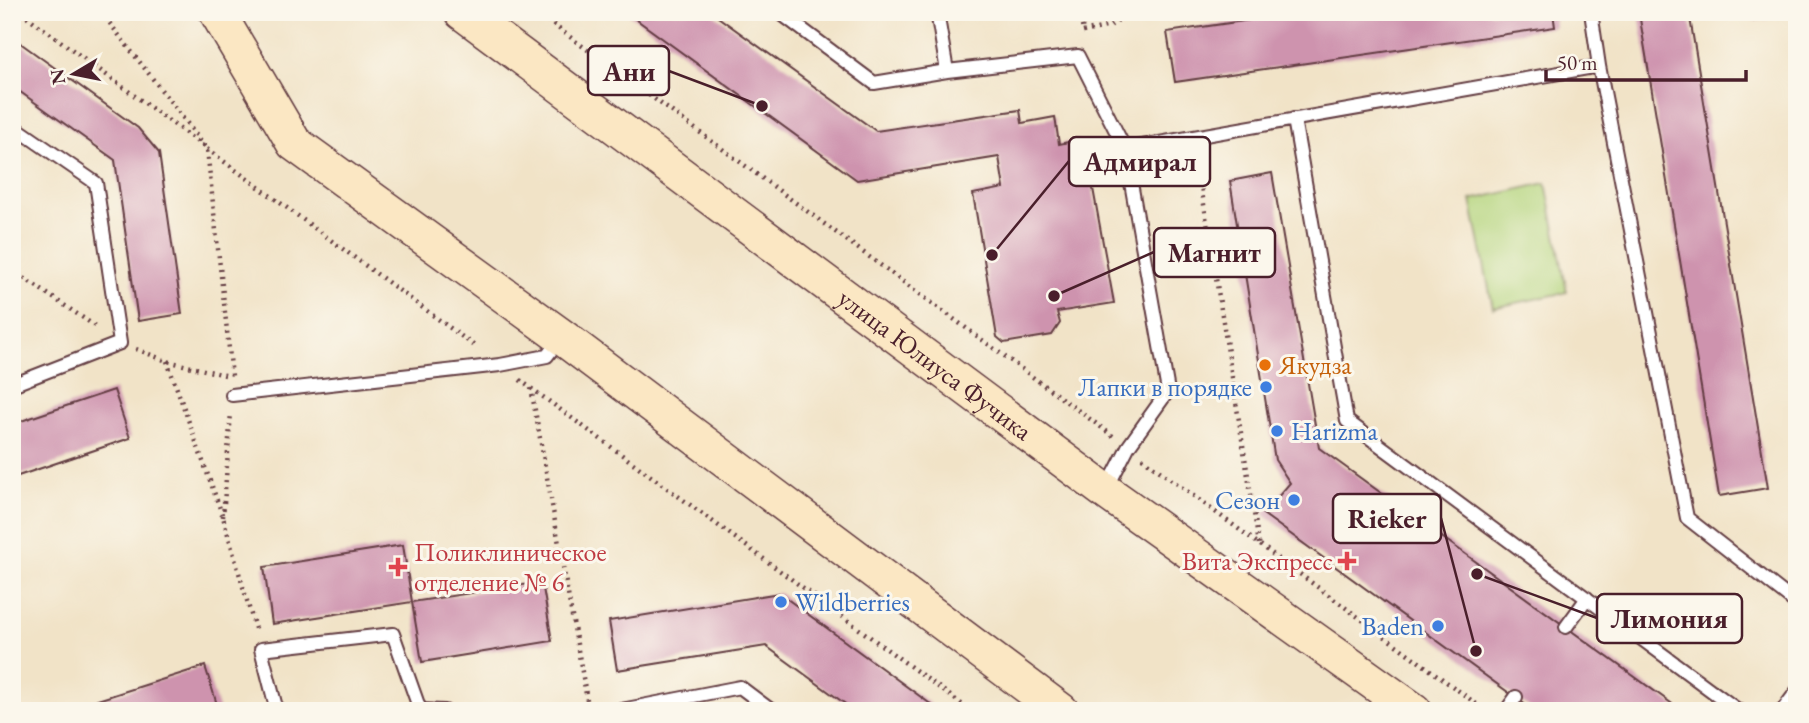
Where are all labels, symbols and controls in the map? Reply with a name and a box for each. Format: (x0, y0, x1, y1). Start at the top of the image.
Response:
north arrow (38, 38, 108, 108)
scale bar (1546, 38, 1746, 82)
callout: Ани (588, 46, 669, 95)
text: 50 m (1557, 49, 1598, 76)
text: Ани (602, 53, 655, 89)
text: N (44, 67, 71, 87)
callout: Адмирал (1069, 137, 1210, 186)
text: Адмирал (1082, 143, 1197, 179)
callout: Магнит (1154, 228, 1275, 277)
text: Магнит (1167, 234, 1261, 270)
street label: улица Юлиуса Фучика (831, 281, 1040, 448)
place label: Якудза (1278, 348, 1352, 382)
marker: Якудза (1257, 357, 1273, 373)
place label: Лапки в порядке (1078, 370, 1252, 404)
marker: Лапки в порядке (1258, 379, 1274, 395)
place label: Harizma (1291, 414, 1379, 448)
marker: Harizma (1269, 423, 1285, 439)
place label: Сезон (1215, 483, 1280, 517)
marker: Сезон (1286, 492, 1302, 508)
callout: Rieker (1333, 494, 1441, 543)
text: Rieker (1347, 500, 1427, 536)
place label: Поликлиническое отделение № 6 (414, 535, 607, 599)
place label: Вита Экспресс (1182, 544, 1333, 578)
marker: Вита Экспресс (1339, 553, 1355, 569)
marker: Поликлиническое отделение № 6 (388, 557, 408, 577)
place label: Wildberries (795, 585, 910, 619)
marker: Wildberries (773, 594, 789, 610)
callout: Лимония (1597, 594, 1742, 643)
text: Лимония (1610, 600, 1728, 636)
place label: Baden (1361, 609, 1424, 643)
marker: Baden (1430, 618, 1446, 634)

